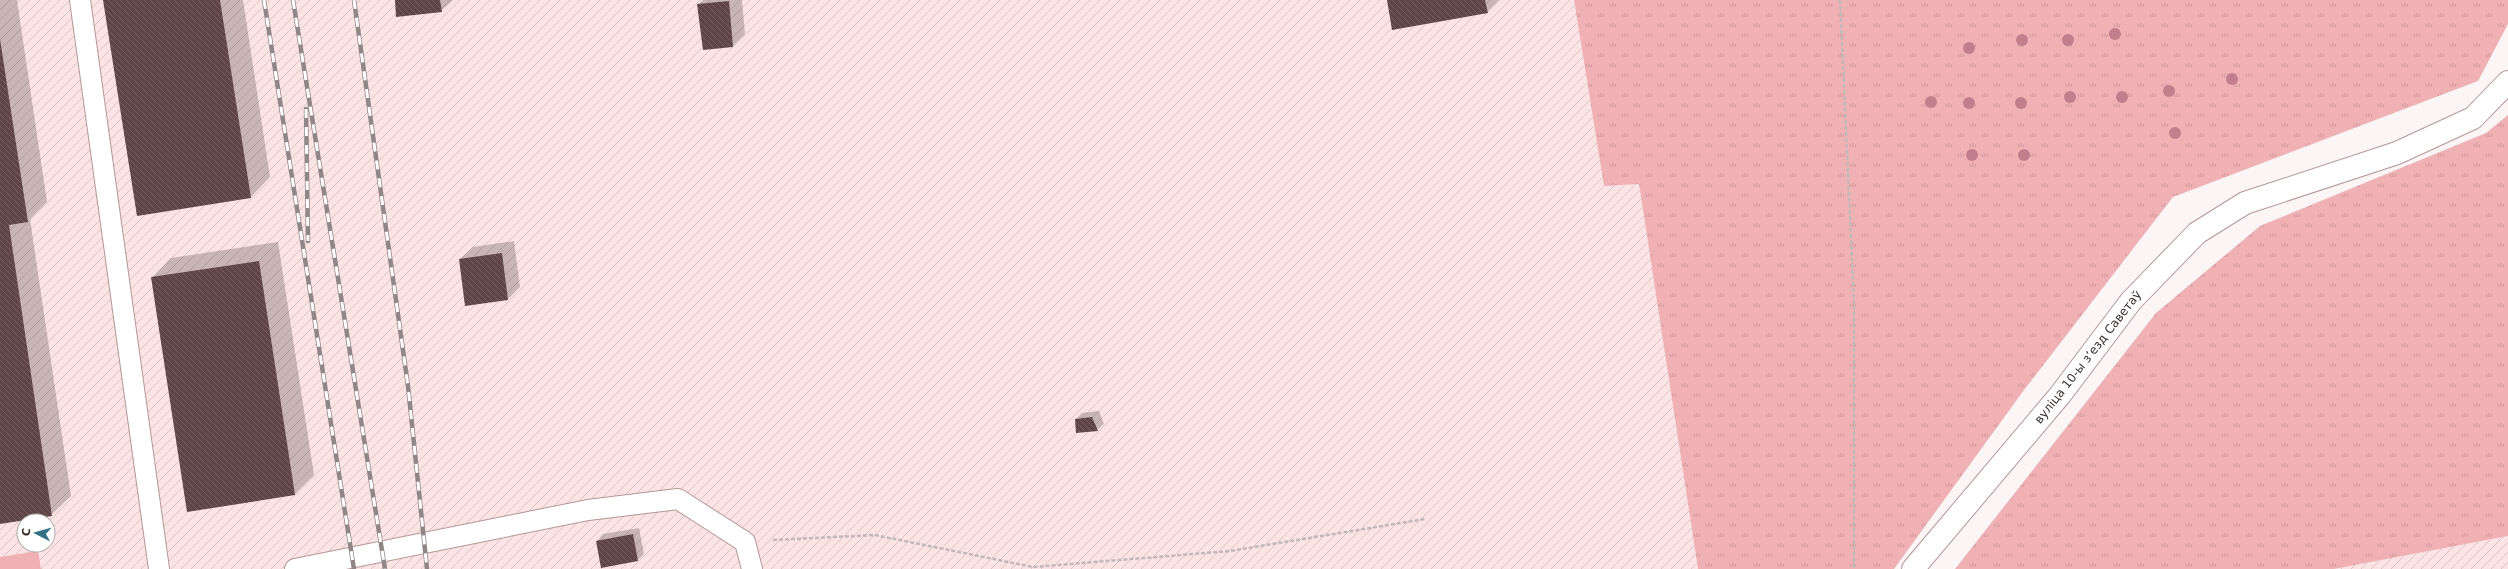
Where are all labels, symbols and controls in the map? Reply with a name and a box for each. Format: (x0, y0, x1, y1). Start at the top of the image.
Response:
street label: вуліца 10-ы зʼезд Саветаў (2032, 288, 2144, 426)
north arrow (16, 513, 56, 553)
text: С (20, 527, 33, 537)

